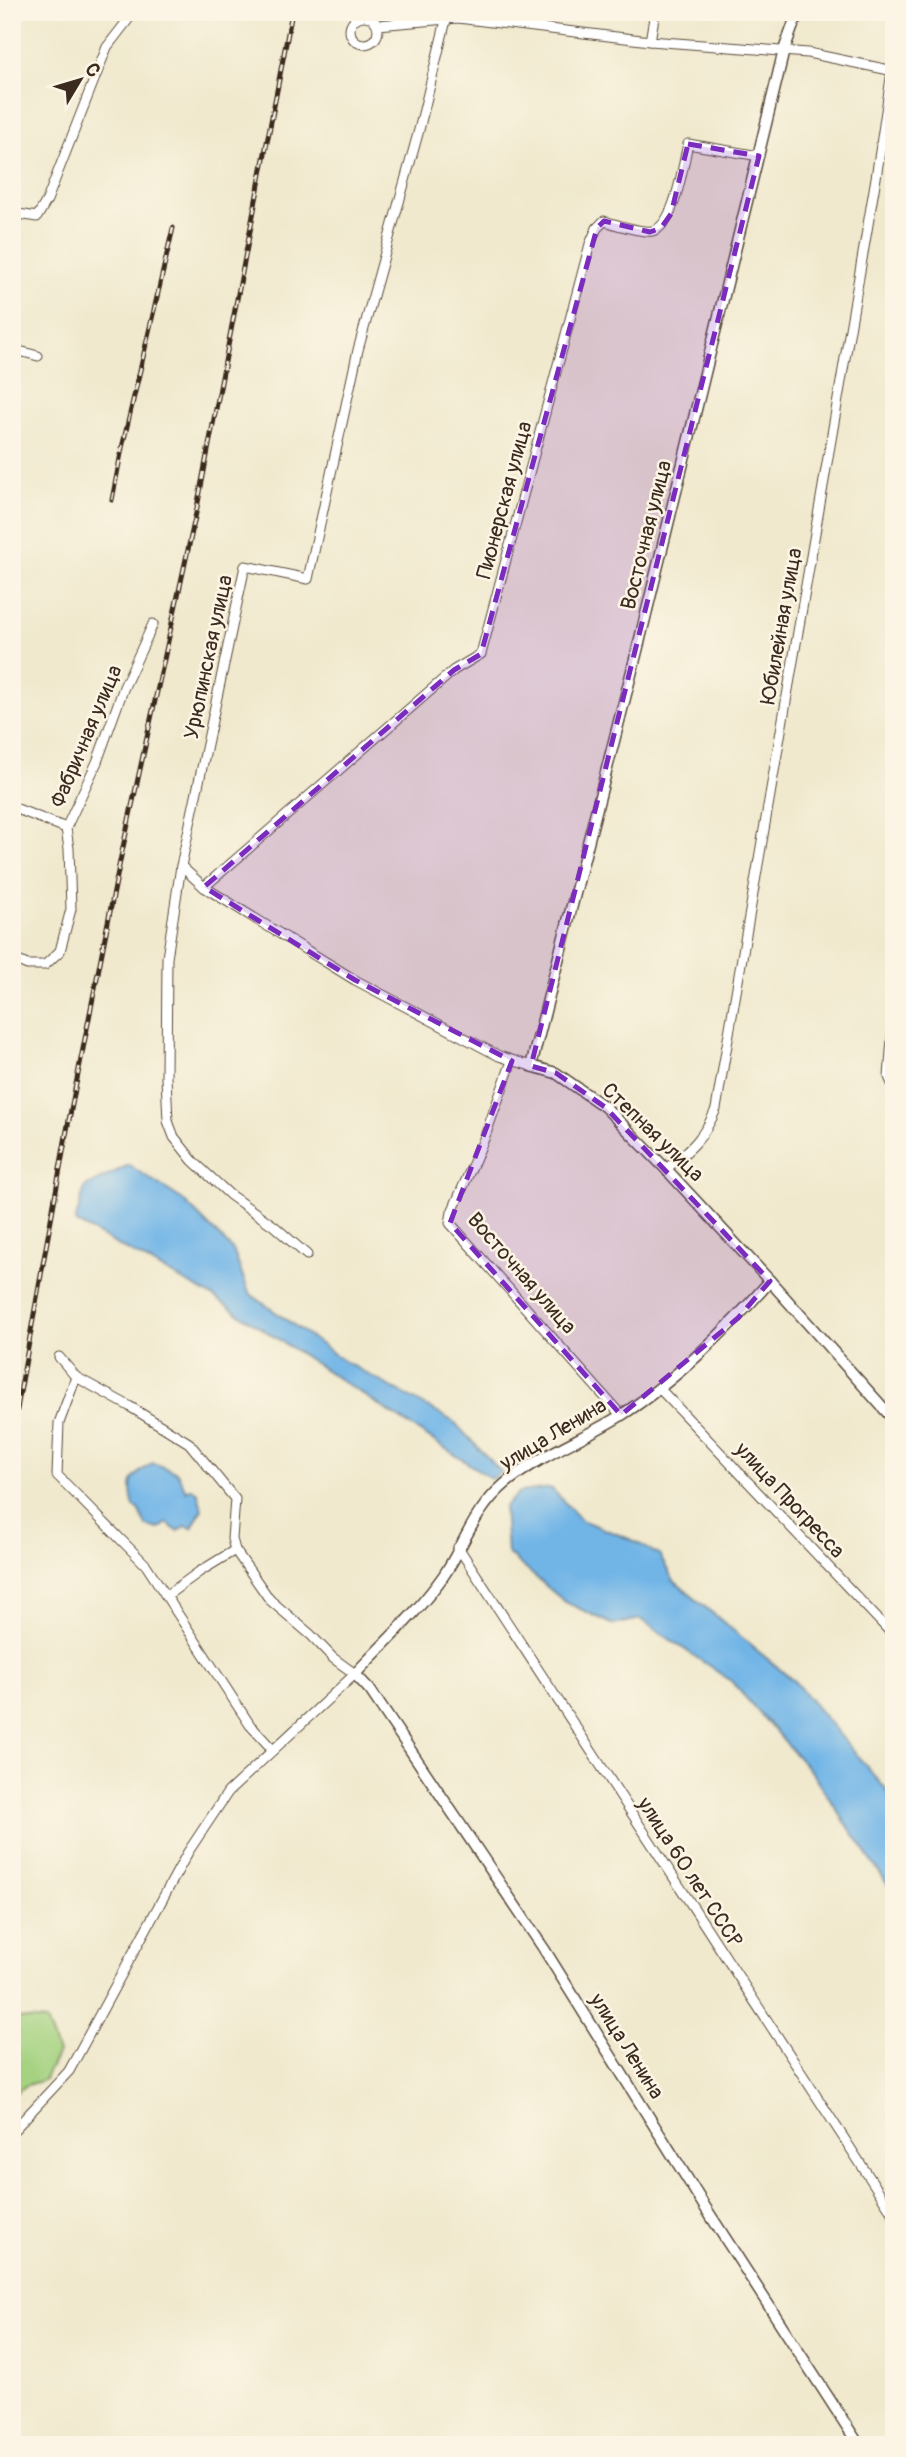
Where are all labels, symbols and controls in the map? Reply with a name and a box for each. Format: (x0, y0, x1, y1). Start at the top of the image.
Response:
north arrow (46, 46, 116, 116)
text: С (80, 58, 106, 82)
street label: Пионерская улица (470, 418, 538, 582)
street label: Восточная улица (615, 458, 678, 613)
street label: Юбилейная улица (754, 546, 808, 706)
street label: Урюпинская улица (178, 572, 239, 742)
street label: Фабричная улица (44, 661, 129, 811)
street label: Степная улица (596, 1077, 709, 1188)
street label: Восточная улица (461, 1207, 582, 1340)
street label: улица Ленина (494, 1392, 612, 1477)
street label: улица Прогресса (728, 1436, 850, 1564)
street label: улица 60 лет СССР (630, 1791, 749, 1953)
street label: улица Ленина (583, 1987, 670, 2104)

